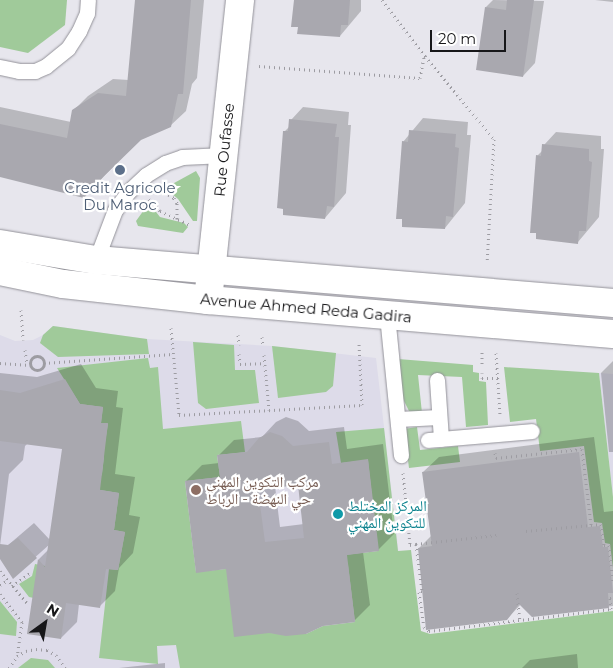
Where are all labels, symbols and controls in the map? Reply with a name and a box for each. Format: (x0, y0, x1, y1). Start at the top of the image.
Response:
scale bar (433, 20, 509, 52)
text: 20 m (438, 29, 476, 48)
street label: Rue Oufasse (210, 102, 238, 198)
marker: Credit Agricole Du Maroc (114, 164, 126, 176)
place label: Credit Agricole Du Maroc (64, 178, 176, 213)
street label: Avenue Ahmed Reda Gadira (199, 290, 413, 326)
place label: مركب التكوين المهني حي النهضة - الرباط (206, 472, 319, 507)
marker: مركب التكوين المهني حي النهضة - الرباط (190, 484, 202, 496)
place label: المركز المختلط للتكوين المهني (348, 496, 427, 531)
marker: المركز المختلط للتكوين المهني (332, 508, 344, 520)
north arrow (20, 598, 70, 648)
text: N (43, 600, 63, 621)

